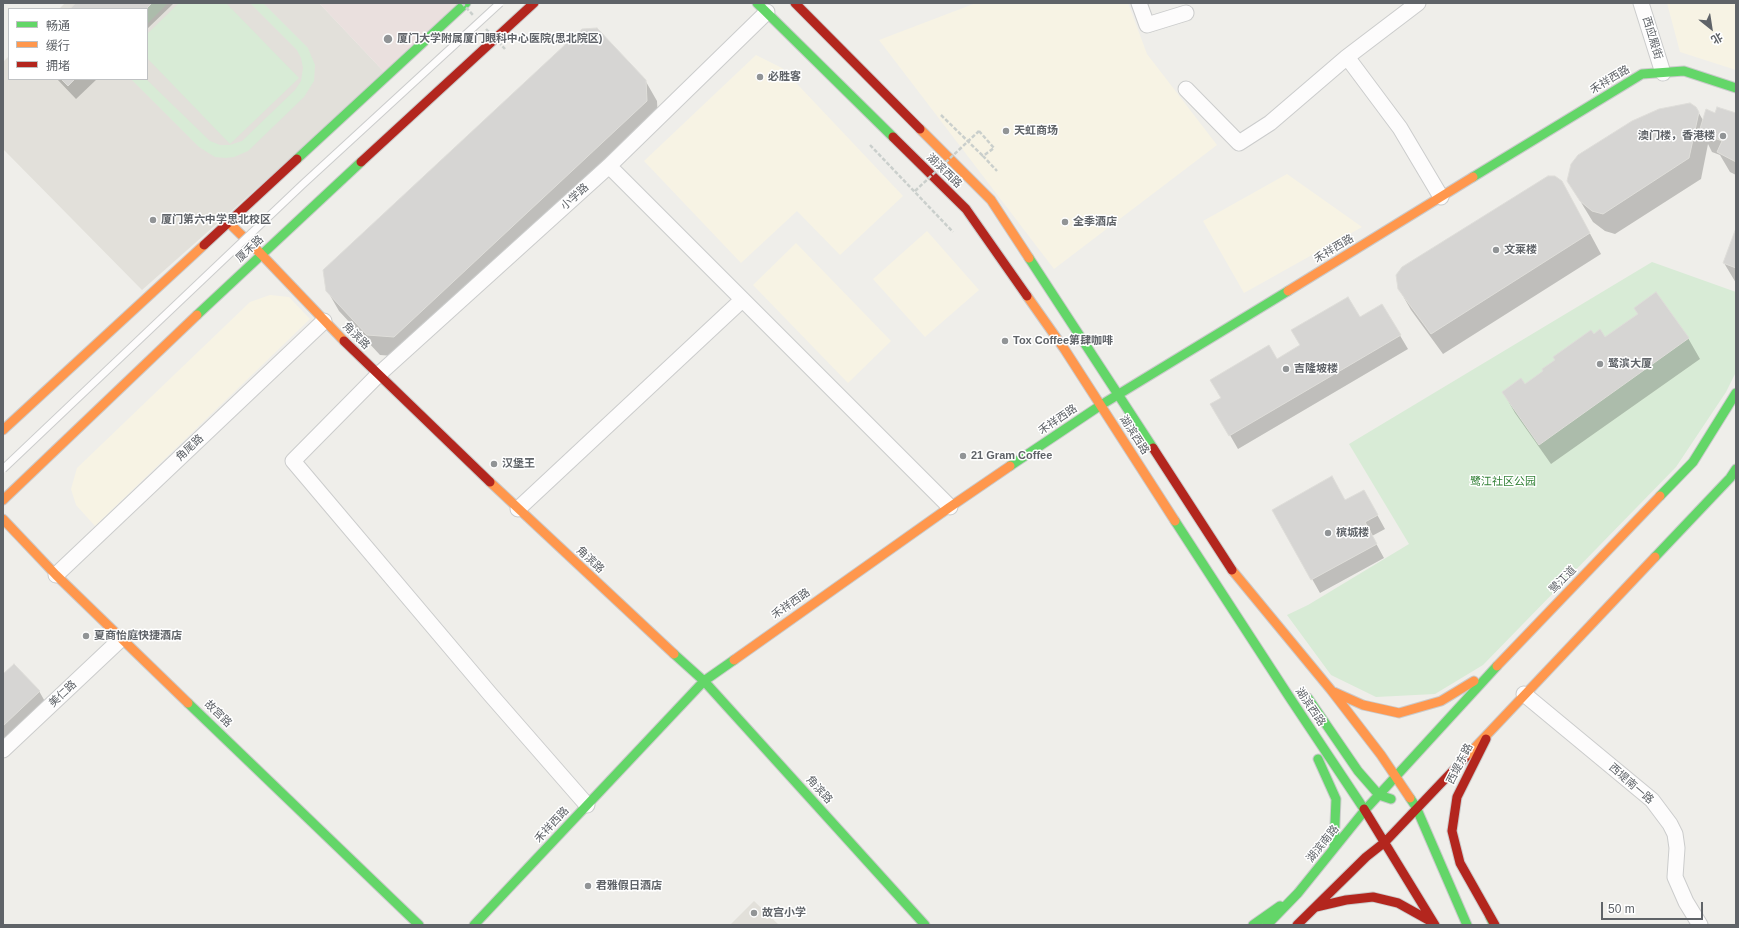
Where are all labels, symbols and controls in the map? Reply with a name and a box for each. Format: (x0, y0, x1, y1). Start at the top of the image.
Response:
legend (8, 8, 148, 80)
north arrow (1691, 8, 1731, 48)
street label: 西应殿街 (1639, 15, 1665, 61)
text: 畅通 (46, 19, 70, 33)
text: 北 (1709, 30, 1725, 46)
place label: 厦门大学附属厦门眼科中心医院(思北院区) (397, 32, 602, 46)
marker: 厦门大学附属厦门眼科中心医院(思北院区) (382, 33, 394, 45)
text: 缓行 (46, 39, 70, 53)
text: 拥堵 (46, 59, 70, 73)
street label: 禾祥西路 (1588, 63, 1632, 97)
place label: 必胜客 (768, 70, 801, 84)
marker: 必胜客 (755, 72, 765, 82)
place label: 天虹商场 (1014, 124, 1058, 138)
marker: 天虹商场 (1001, 126, 1011, 136)
place label: 澳门楼，香港楼 (1638, 129, 1715, 143)
marker: 澳门楼，香港楼 (1718, 131, 1728, 141)
street label: 湖滨西路 (924, 151, 964, 191)
street label: 小学路 (558, 181, 592, 213)
place label: 厦门第六中学思北校区 (161, 213, 271, 227)
marker: 厦门第六中学思北校区 (148, 215, 158, 225)
place label: 全季酒店 (1073, 215, 1117, 229)
marker: 全季酒店 (1060, 217, 1070, 227)
street label: 禾祥西路 (1312, 232, 1356, 266)
street label: 厦禾路 (233, 233, 267, 265)
place label: 文莱楼 (1504, 243, 1537, 257)
marker: 文莱楼 (1491, 245, 1501, 255)
street label: 角滨路 (340, 320, 372, 352)
place label: Tox Coffee第肆咖啡 (1013, 334, 1113, 348)
marker: Tox Coffee第肆咖啡 (1000, 336, 1010, 346)
place label: 鹭滨大厦 (1608, 357, 1652, 371)
marker: 鹭滨大厦 (1595, 359, 1605, 369)
place label: 吉隆坡楼 (1294, 362, 1338, 376)
marker: 吉隆坡楼 (1281, 364, 1291, 374)
street label: 禾祥西路 (1036, 402, 1080, 438)
street label: 湖滨西路 (1116, 413, 1152, 457)
street label: 角尾路 (173, 432, 207, 464)
place label: 21 Gram Coffee (971, 449, 1052, 463)
marker: 21 Gram Coffee (958, 451, 968, 461)
place label: 汉堡王 (502, 457, 535, 471)
marker: 汉堡王 (489, 459, 499, 469)
park label: 鹭江社区公园 (1470, 475, 1536, 489)
place label: 槟城楼 (1336, 526, 1369, 540)
marker: 槟城楼 (1323, 528, 1333, 538)
street label: 角滨路 (573, 544, 607, 576)
street label: 鹭江道 (1547, 564, 1579, 596)
street label: 禾祥西路 (769, 586, 813, 622)
place label: 夏商怡庭快捷酒店 (94, 629, 182, 643)
marker: 夏商怡庭快捷酒店 (81, 631, 91, 641)
street label: 美仁路 (46, 678, 80, 710)
street label: 湖滨西路 (1292, 685, 1328, 729)
street label: 故宫路 (202, 698, 234, 730)
street label: 西堤东路 (1444, 741, 1476, 787)
street label: 西堤南一路 (1606, 761, 1656, 807)
street label: 角滨路 (803, 773, 835, 807)
street label: 禾祥西路 (532, 804, 572, 846)
street label: 湖滨南路 (1304, 823, 1342, 865)
place label: 君雅假日酒店 (596, 879, 662, 893)
marker: 君雅假日酒店 (583, 881, 593, 891)
scale bar (1603, 894, 1705, 920)
text: 50 m (1608, 902, 1635, 916)
place label: 故宫小学 (762, 906, 806, 920)
marker: 故宫小学 (749, 908, 759, 918)

